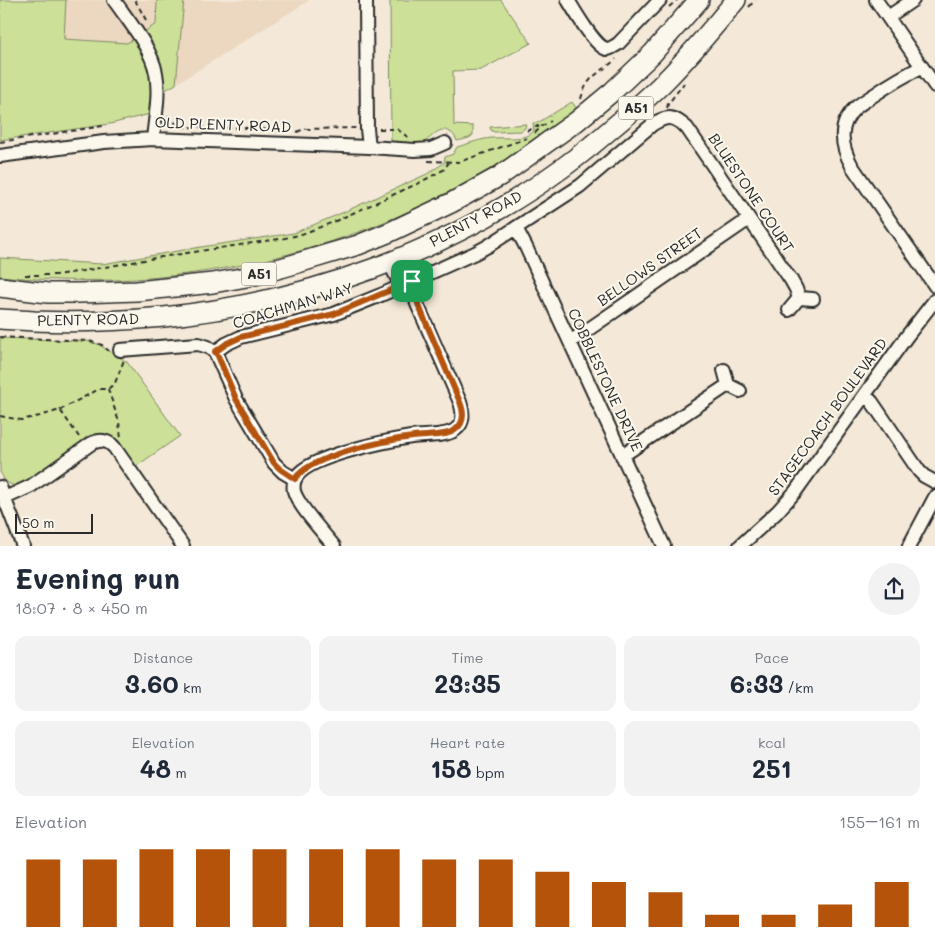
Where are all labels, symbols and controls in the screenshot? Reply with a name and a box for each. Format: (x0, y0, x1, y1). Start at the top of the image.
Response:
road number: A51 (618, 96, 654, 120)
street label: OLD PLENTY ROAD (154, 112, 292, 136)
street label: BLUESTONE COURT (705, 129, 799, 256)
street label: PLENTY ROAD (426, 185, 525, 251)
street label: BELLOWS STREET (593, 222, 706, 310)
pin (391, 260, 433, 302)
road number: A51 (242, 262, 276, 286)
icon: arrive (398, 267, 426, 295)
street label: COACHMAN WAY (230, 277, 355, 333)
street label: COBBLESTONE DRIVE (564, 305, 648, 455)
street label: PLENTY ROAD (37, 308, 139, 330)
street label: STAGECOACH BOULEVARD (763, 333, 891, 499)
scale bar (15, 511, 92, 534)
text: 50 m (22, 513, 54, 532)
text: Evening run (15, 560, 180, 596)
button: share (868, 563, 920, 615)
text: 18:07 · 8 × 450 m (15, 597, 148, 618)
text: Distance (133, 648, 193, 667)
text: Time (452, 648, 483, 667)
text: Pace (755, 648, 789, 667)
text: 3.60 (125, 667, 179, 699)
text: 23:35 (434, 667, 501, 699)
text: 6:33 (730, 667, 783, 699)
text: km (179, 678, 202, 697)
text: /km (783, 678, 814, 697)
text: Elevation (132, 733, 195, 752)
text: Heart rate (430, 733, 505, 752)
text: kcal (758, 733, 786, 752)
text: 48 (140, 752, 171, 784)
text: 158 (430, 752, 471, 784)
text: 251 (752, 752, 792, 784)
text: m (171, 763, 187, 782)
text: bpm (471, 763, 505, 782)
text: Elevation (15, 811, 87, 832)
text: 155–161 m (839, 811, 920, 832)

